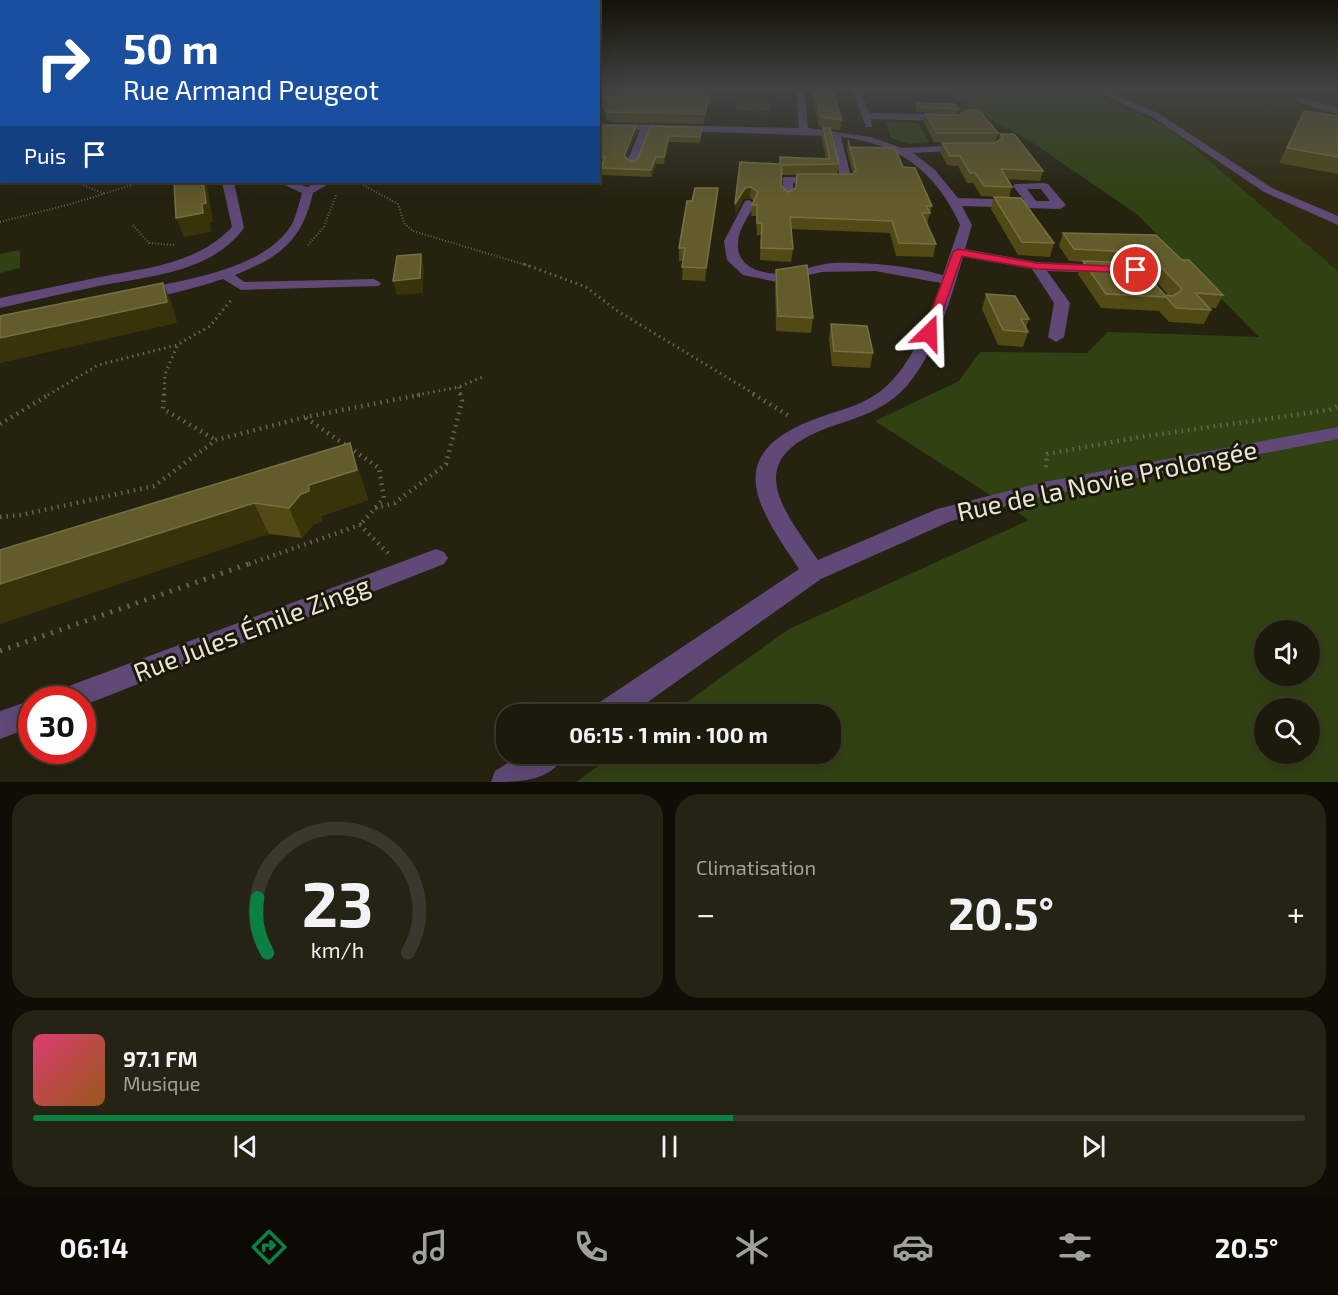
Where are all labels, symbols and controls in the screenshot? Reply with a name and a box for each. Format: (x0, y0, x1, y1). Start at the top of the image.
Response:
text: 50 m (123, 22, 219, 72)
icon: right (24, 24, 102, 102)
text: Rue Armand Peugeot (123, 73, 379, 105)
icon: arrive (78, 138, 111, 171)
text: Puis (24, 142, 66, 168)
pin (1110, 244, 1161, 295)
icon: arrive (1119, 253, 1152, 286)
position arrow (897, 301, 961, 365)
street label: Rue de la Novie Prolongée (954, 433, 1260, 527)
street label: Rue Jules Émile Zingg (129, 568, 374, 687)
map controls (1254, 620, 1320, 764)
button: sound (1254, 620, 1320, 686)
speed limit sign: 30 (18, 686, 96, 764)
button: search (1254, 698, 1320, 764)
text: 06:15 · 1 min · 100 m (569, 721, 768, 747)
text: Climatisation (696, 855, 816, 879)
text: 23 (302, 865, 373, 940)
text: 20.5° (948, 885, 1054, 939)
text: − (696, 893, 715, 933)
text: + (1287, 893, 1305, 933)
text: km/h (311, 937, 364, 962)
text: 97.1 FM (123, 1045, 198, 1071)
text: Musique (123, 1071, 201, 1095)
icon: previous (229, 1130, 262, 1163)
icon: pause (653, 1130, 686, 1163)
icon: next (1077, 1130, 1110, 1163)
icon: directions (248, 1226, 290, 1268)
icon: music (409, 1226, 451, 1268)
icon: phone (570, 1226, 612, 1268)
icon: climate (731, 1226, 773, 1268)
icon: car (892, 1226, 934, 1268)
icon: filters (1054, 1226, 1096, 1268)
text: 06:14 (60, 1231, 128, 1263)
text: 20.5° (1215, 1231, 1278, 1263)

